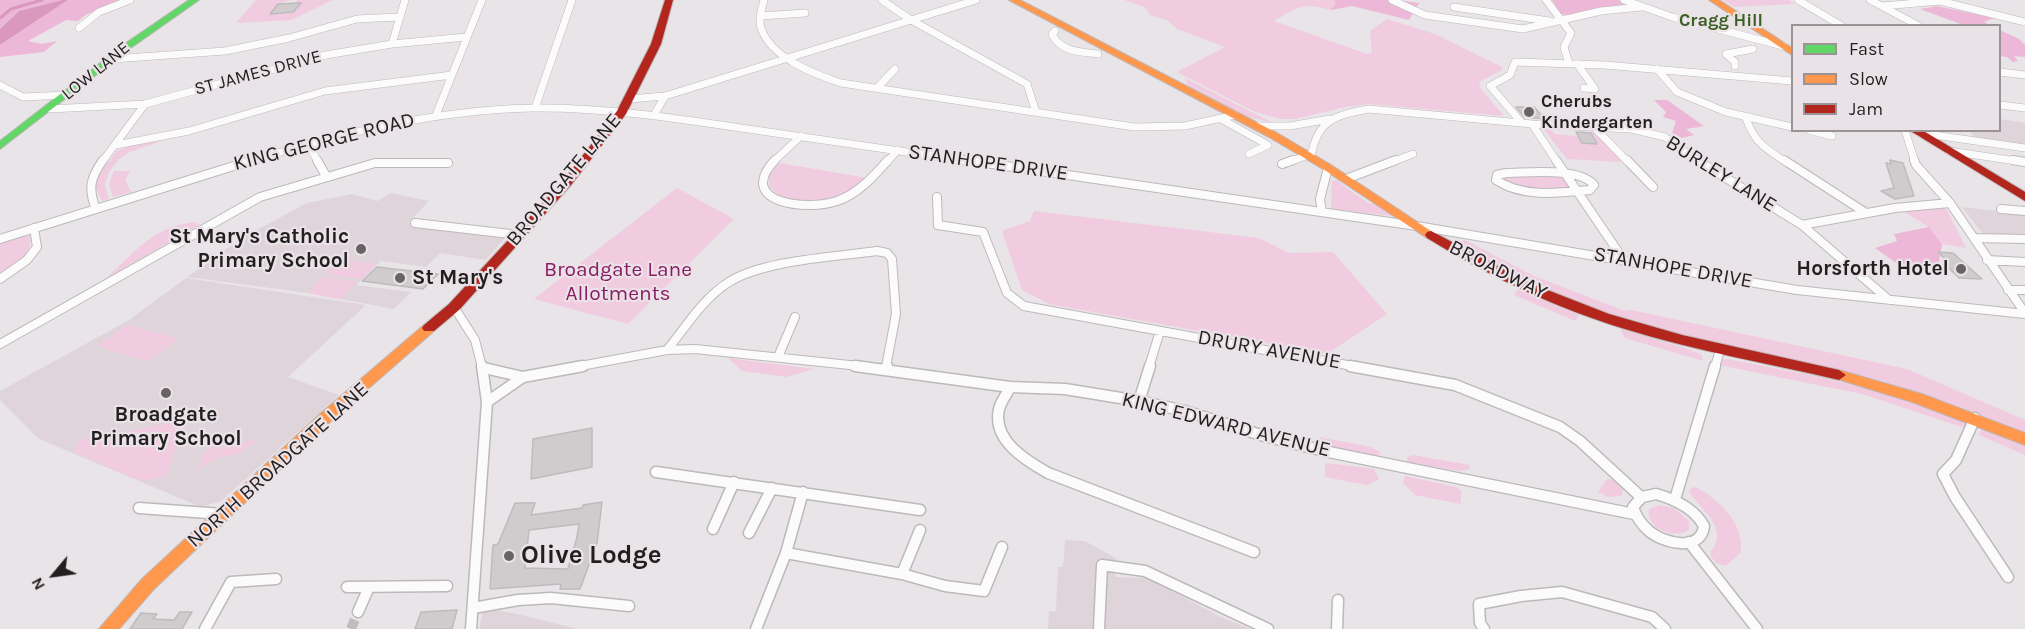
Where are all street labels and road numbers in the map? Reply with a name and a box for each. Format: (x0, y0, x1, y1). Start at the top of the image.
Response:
street label: LOW LANE (58, 37, 134, 105)
street label: ST JAMES DRIVE (192, 46, 324, 100)
street label: KING GEORGE ROAD (231, 107, 417, 177)
street label: BROADGATE LANE (501, 109, 627, 251)
street label: BURLEY LANE (1661, 130, 1781, 218)
street label: STANHOPE DRIVE (907, 139, 1069, 187)
street label: BROADWAY (1445, 235, 1551, 305)
street label: STANHOPE DRIVE (1592, 242, 1754, 294)
street label: DRURY AVENUE (1196, 325, 1342, 375)
street label: NORTH BROADGATE LANE (182, 377, 374, 553)
street label: KING EDWARD AVENUE (1119, 387, 1333, 463)

